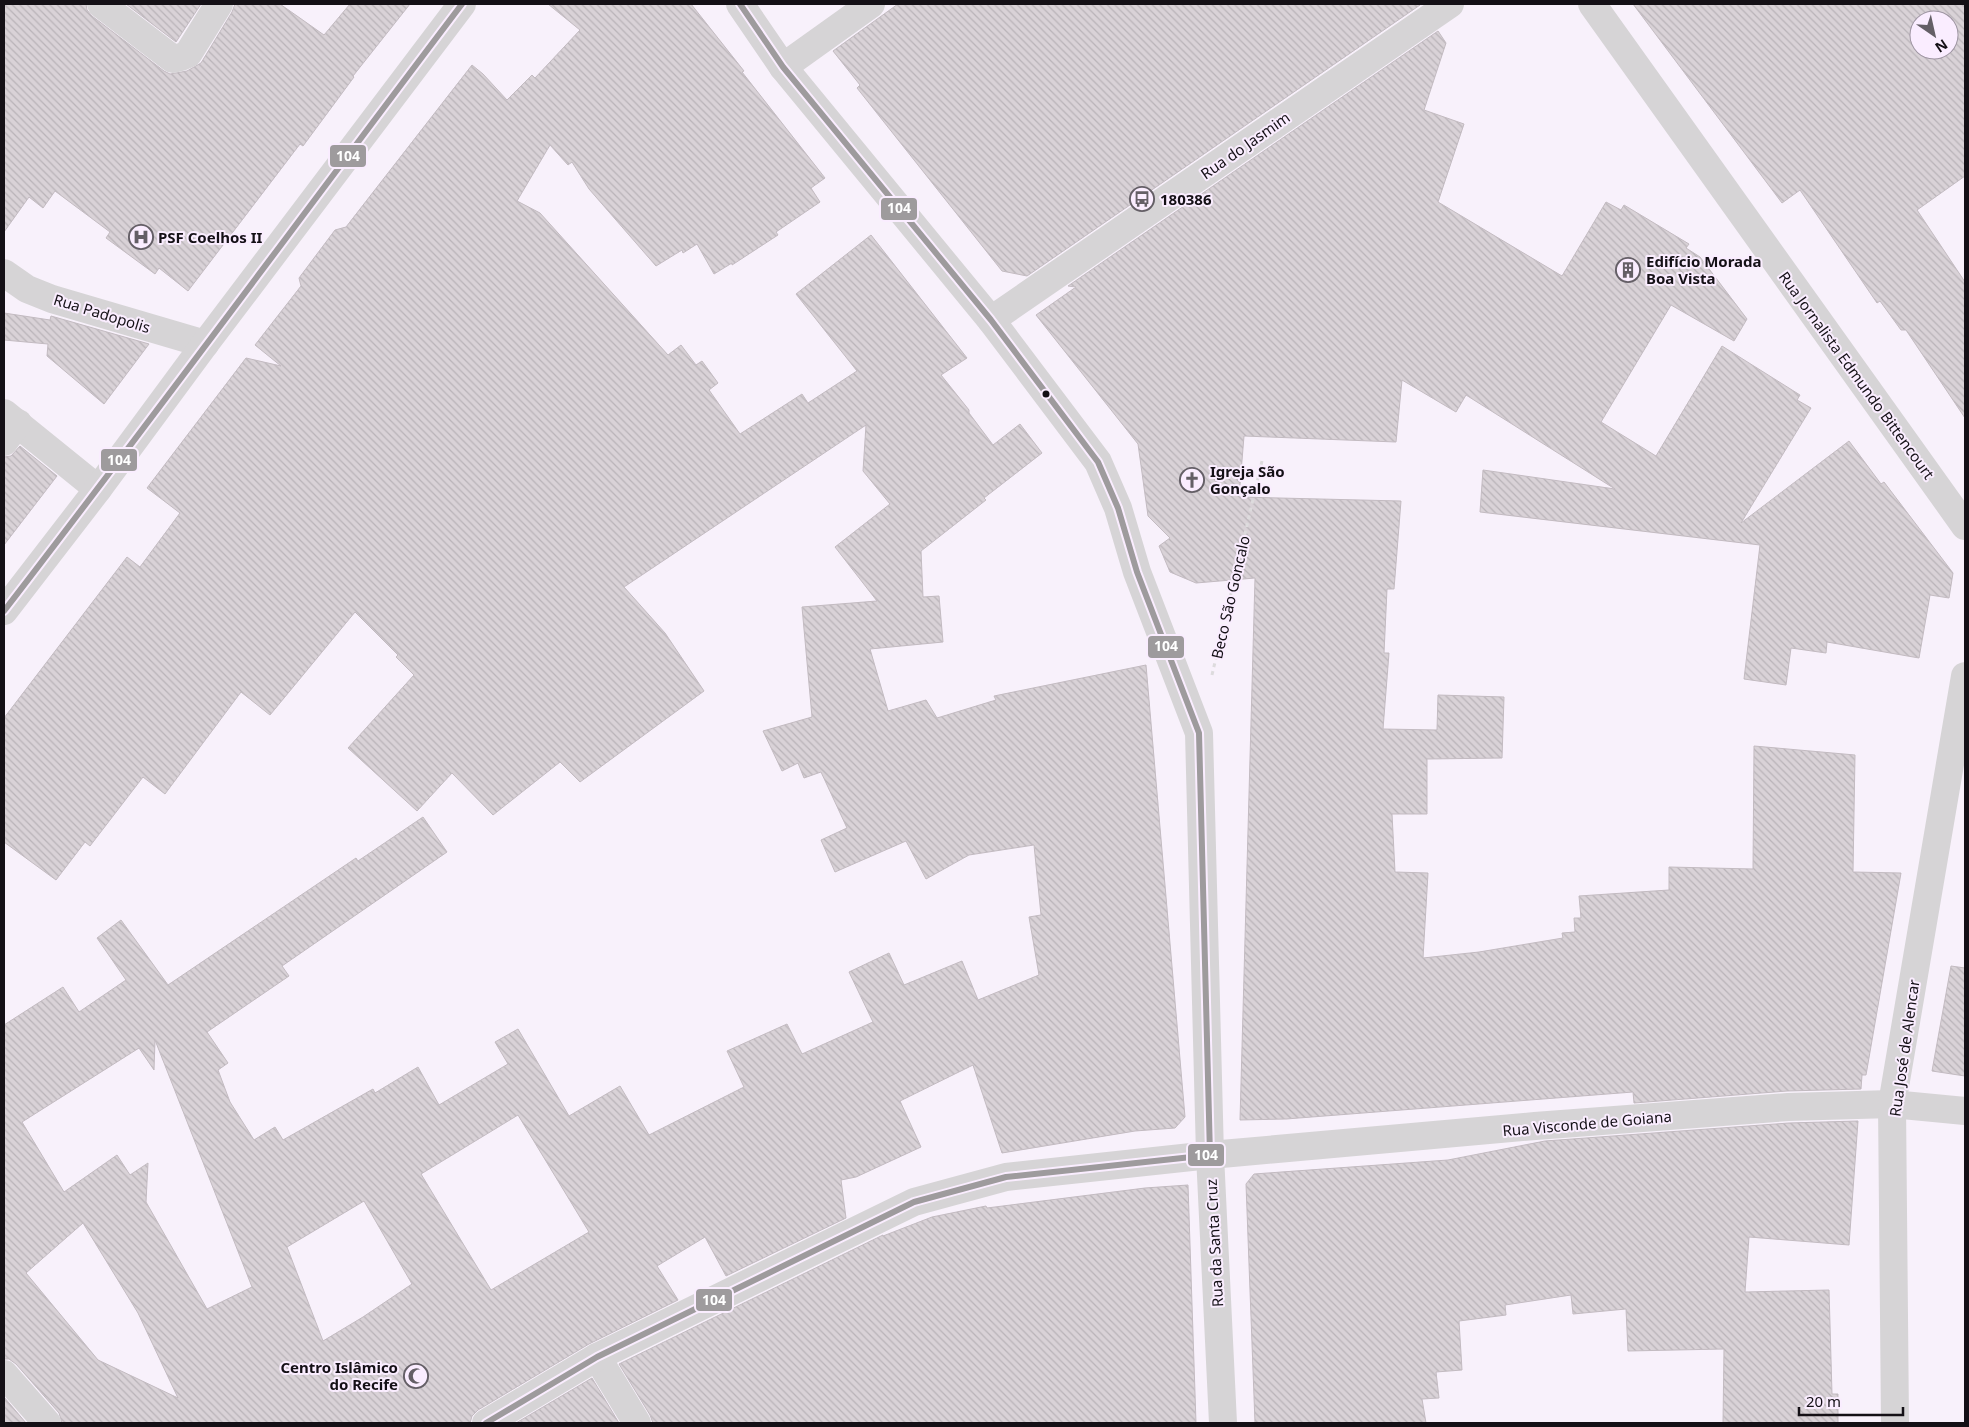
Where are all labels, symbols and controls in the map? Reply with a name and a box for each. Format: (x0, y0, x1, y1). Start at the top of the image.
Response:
north arrow (1909, 10, 1959, 60)
text: N (1932, 35, 1952, 57)
street label: Rua do Jasmim (1196, 107, 1294, 183)
line badge: 104 (329, 144, 367, 168)
text: 104 (336, 146, 360, 165)
bus stop icon: 180386 (1129, 186, 1155, 212)
place label: 180386 (1160, 189, 1212, 209)
line badge: 104 (880, 197, 918, 221)
text: 104 (887, 198, 911, 217)
hospital icon: PSF Coelhos II (128, 224, 154, 250)
place label: PSF Coelhos II (158, 227, 263, 247)
place label: Edifício Morada Boa Vista (1646, 251, 1762, 288)
building icon: Edifício Morada Boa Vista (1615, 257, 1641, 283)
street label: Rua Jornalista Edmundo Bittencourt (1775, 267, 1940, 483)
street label: Rua Padopolis (51, 289, 153, 337)
unlabelled marker (1041, 389, 1051, 399)
line badge: 104 (100, 448, 138, 472)
text: 104 (107, 450, 131, 469)
place label: Igreja São Gonçalo (1210, 461, 1285, 498)
church icon: Igreja São Gonçalo (1179, 467, 1205, 493)
street label: Beco São Goncalo (1206, 533, 1254, 661)
line badge: 104 (1147, 635, 1185, 659)
text: 104 (1154, 636, 1178, 655)
street label: Rua José de Alencar (1884, 978, 1924, 1118)
street label: Rua Visconde de Goiana (1502, 1106, 1672, 1140)
line badge: 104 (1187, 1143, 1225, 1167)
text: 104 (1194, 1145, 1218, 1164)
street label: Rua da Santa Cruz (1201, 1179, 1227, 1307)
line badge: 104 (695, 1288, 733, 1312)
text: 104 (702, 1290, 726, 1309)
place label: Centro Islâmico do Recife (280, 1357, 398, 1394)
mosque icon: Centro Islâmico do Recife (403, 1363, 429, 1389)
scale bar (1799, 1384, 1903, 1416)
text: 20 m (1806, 1391, 1841, 1411)

